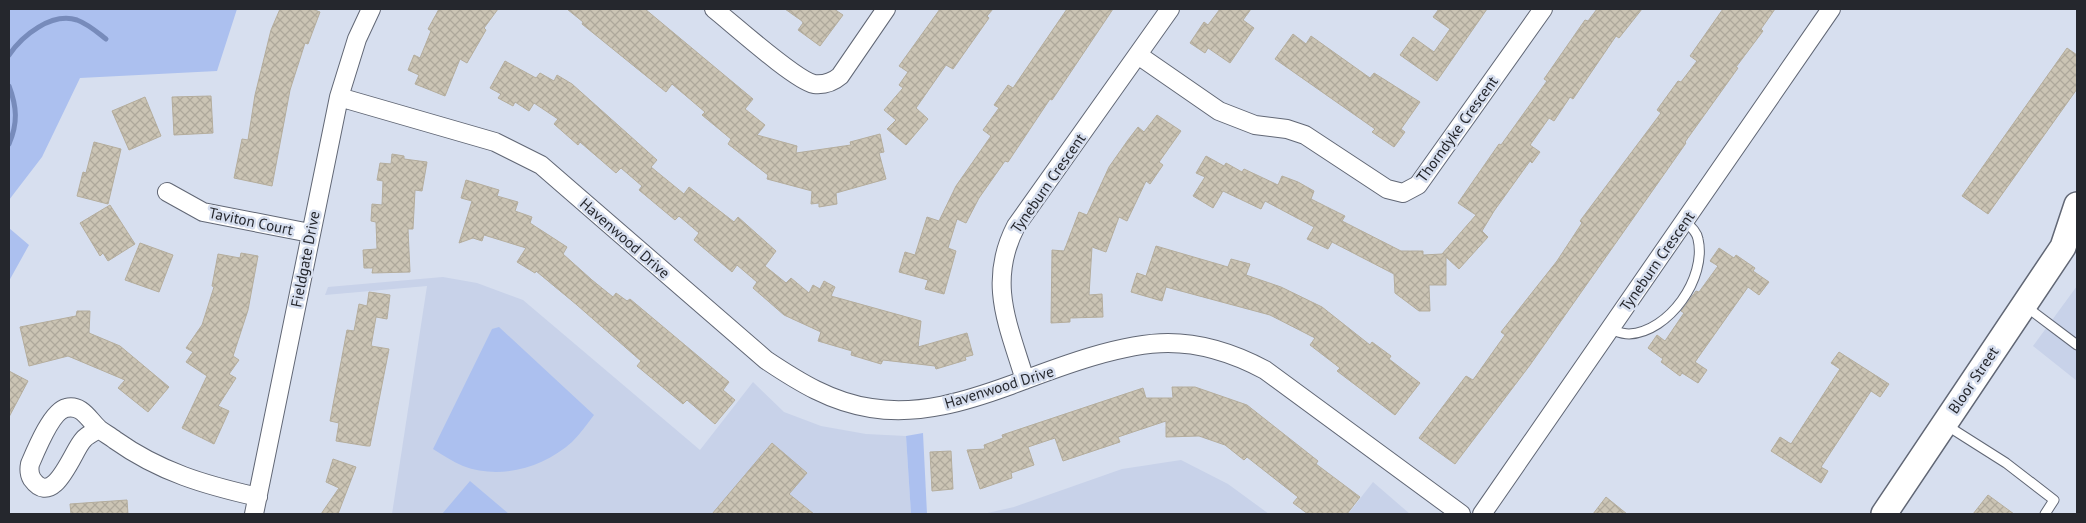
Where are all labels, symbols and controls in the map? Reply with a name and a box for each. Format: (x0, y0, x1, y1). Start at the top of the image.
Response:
street label: Thorndyke Crescent (1412, 72, 1502, 186)
street label: Tyneburn Crescent (1007, 129, 1089, 237)
street label: Havenwood Drive (576, 194, 674, 282)
street label: Taviton Court (207, 203, 295, 239)
street label: Tyneburn Crescent (1616, 207, 1698, 315)
street label: Fieldgate Drive (286, 209, 324, 309)
street label: Bloor Street (1944, 343, 2002, 417)
street label: Havenwood Drive (942, 361, 1056, 413)

